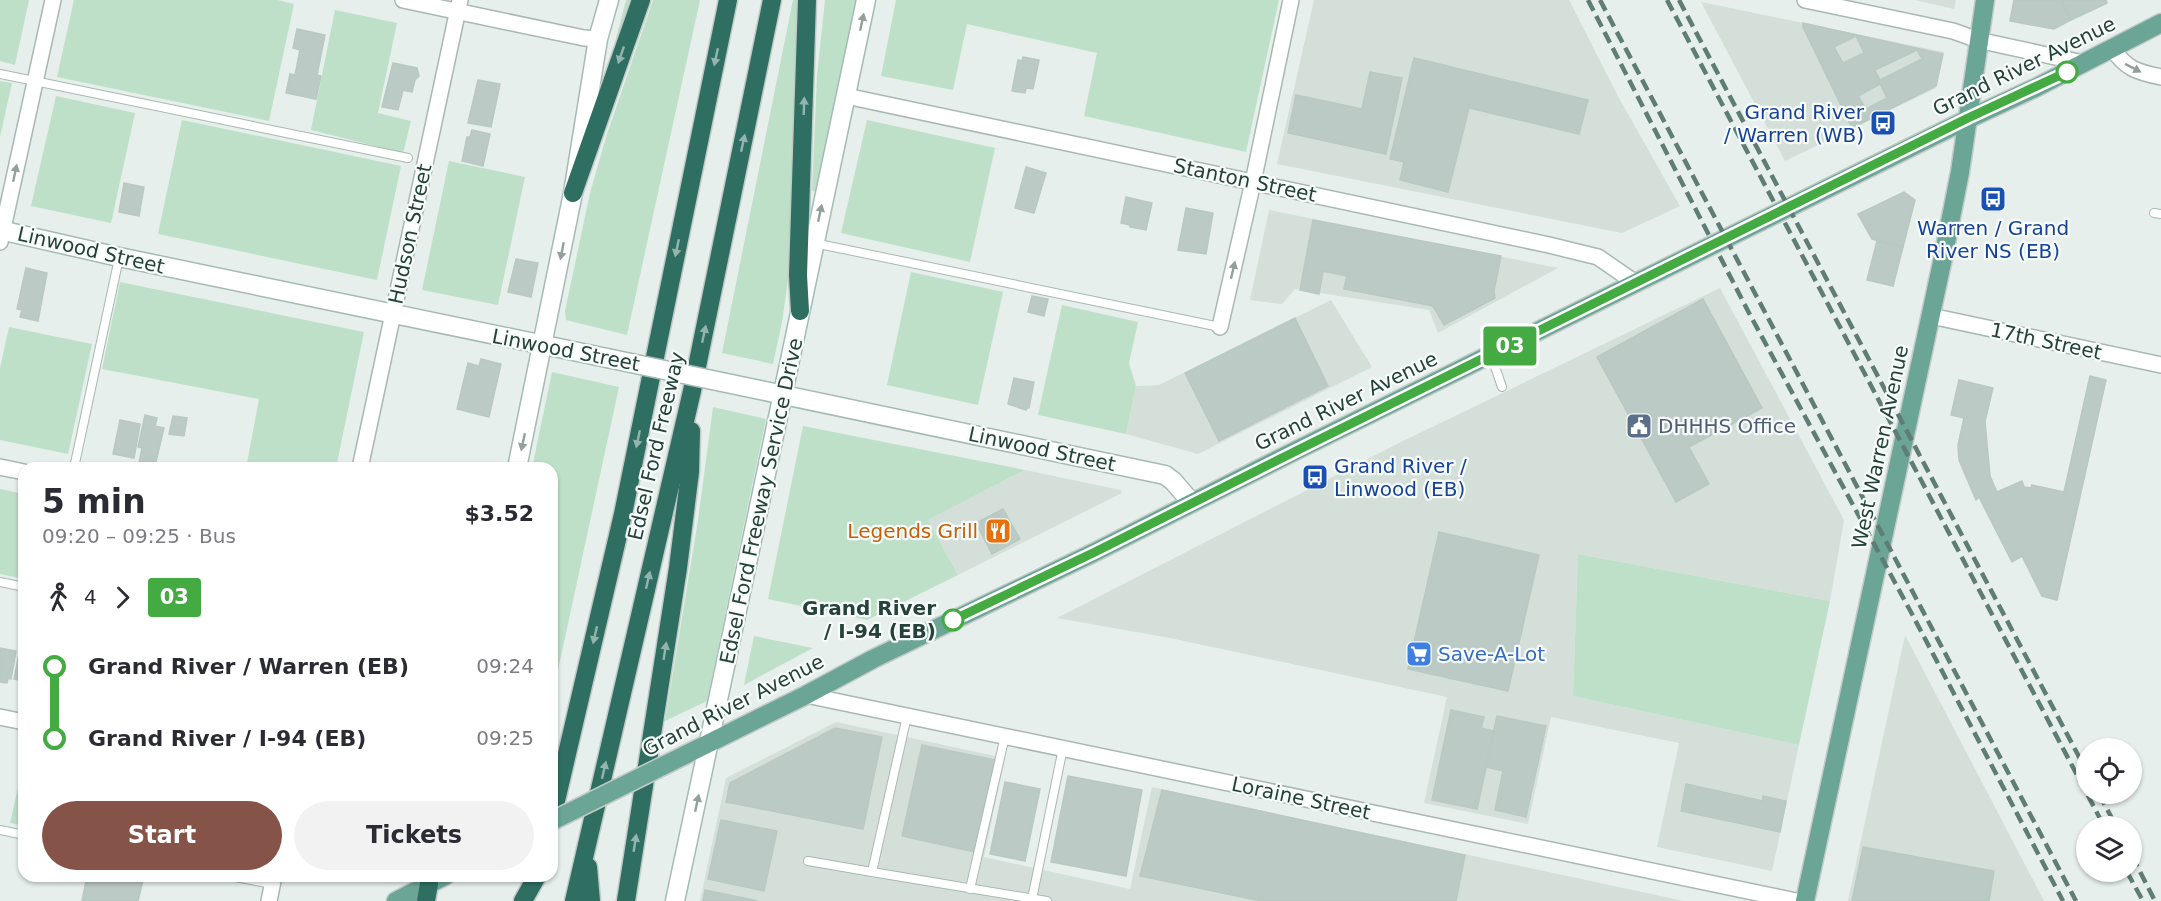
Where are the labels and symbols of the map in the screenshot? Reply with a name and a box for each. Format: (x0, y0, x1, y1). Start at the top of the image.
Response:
street label: Grand River Avenue (1929, 11, 2119, 121)
one-way arrow (857, 13, 867, 31)
one-way arrow (616, 46, 626, 64)
one-way arrow (711, 48, 720, 67)
unlabelled marker (2056, 61, 2078, 83)
one-way arrow (2125, 63, 2142, 73)
one-way arrow (799, 96, 808, 115)
place label: Grand River / Warren (WB) (1724, 100, 1865, 147)
bus stop icon: Grand River / Warren (WB) (1868, 108, 1898, 138)
one-way arrow (739, 133, 748, 152)
street label: Stanton Street (1171, 153, 1319, 207)
street label: Hudson Street (383, 161, 437, 306)
one-way arrow (11, 163, 20, 182)
bus stop icon: Warren / Grand River NS (EB) (1978, 184, 2008, 214)
one-way arrow (816, 203, 826, 222)
place label: Warren / Grand River NS (EB) (1917, 216, 2069, 263)
street label: Linwood Street (15, 221, 167, 279)
one-way arrow (672, 239, 681, 258)
one-way arrow (557, 241, 566, 260)
one-way arrow (1229, 261, 1239, 279)
street label: 17th Street (1988, 318, 2104, 365)
street label: Linwood Street (490, 324, 642, 376)
one-way arrow (700, 324, 709, 343)
line badge: 03 (1483, 326, 1537, 366)
street label: Edsel Ford Freeway Service Drive (715, 336, 807, 666)
street label: West Warren Avenue (1847, 343, 1913, 551)
street label: Grand River Avenue (1251, 346, 1441, 456)
street label: Edsel Ford Freeway (623, 349, 689, 543)
public building icon: DHHHS Office (1624, 411, 1654, 441)
place label: DHHHS Office (1658, 414, 1796, 438)
street label: Linwood Street (966, 422, 1118, 476)
one-way arrow (633, 430, 642, 449)
one-way arrow (517, 432, 527, 451)
place label: Grand River / Linwood (EB) (1334, 454, 1467, 501)
bus stop icon: Grand River / Linwood (EB) (1300, 462, 1330, 492)
restaurant icon: Legends Grill (983, 516, 1013, 546)
place label: Legends Grill (847, 519, 978, 543)
one-way arrow (644, 570, 653, 589)
place label: Grand River / I-94 (EB) (802, 596, 936, 643)
marker: Grand River / I-94 (EB) (942, 609, 964, 631)
one-way arrow (589, 625, 599, 644)
supermarket icon: Save-A-Lot (1404, 639, 1434, 669)
one-way arrow (661, 641, 670, 660)
place label: Save-A-Lot (1438, 642, 1545, 666)
street label: Grand River Avenue (638, 649, 828, 761)
one-way arrow (599, 761, 609, 779)
street label: Loraine Street (1229, 772, 1373, 824)
one-way arrow (692, 794, 702, 812)
one-way arrow (630, 834, 639, 853)

